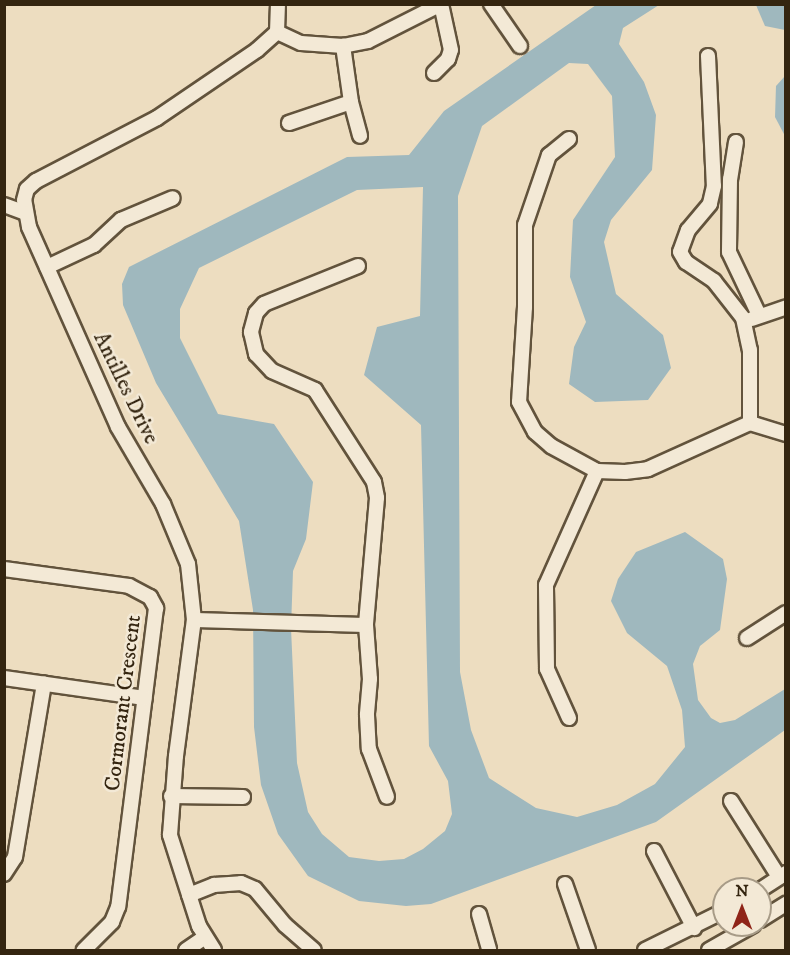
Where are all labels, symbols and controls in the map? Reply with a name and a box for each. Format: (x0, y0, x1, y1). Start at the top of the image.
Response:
street label: Antilles Drive (88, 328, 164, 448)
street label: Cormorant Crescent (99, 613, 147, 793)
north arrow (712, 877, 772, 937)
text: N (735, 881, 749, 901)

